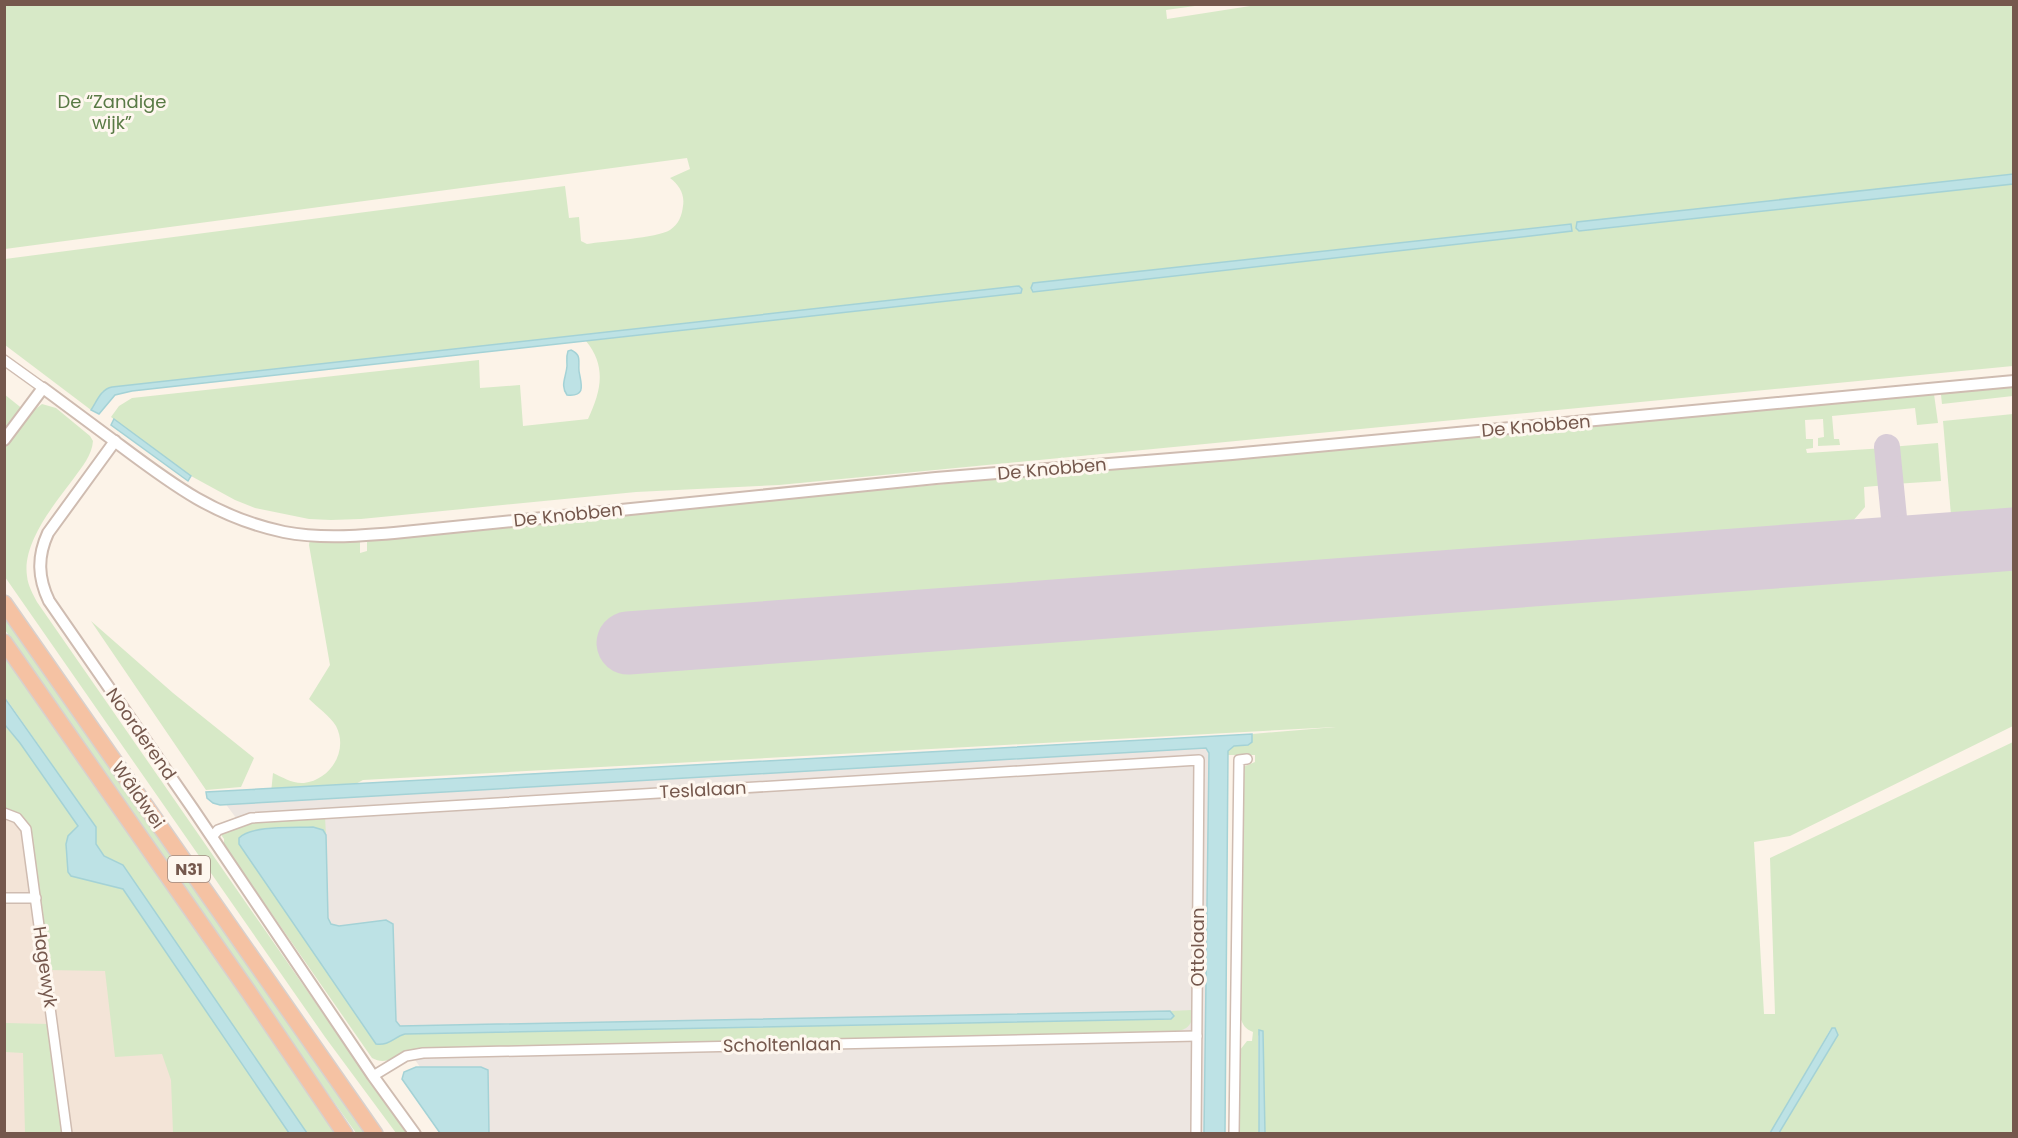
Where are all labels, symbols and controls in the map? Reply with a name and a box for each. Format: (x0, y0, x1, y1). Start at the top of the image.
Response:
park label: De “Zandige wijk” (58, 89, 166, 135)
street label: De Knobben (1480, 408, 1592, 443)
street label: De Knobben (996, 451, 1108, 486)
street label: De Knobben (512, 496, 624, 533)
street label: Noorderend (100, 683, 182, 785)
street label: Wâldwei (106, 756, 171, 833)
street label: Teslalaan (659, 775, 747, 804)
road number: N31 (168, 856, 210, 882)
street label: Ottolaan (1185, 907, 1210, 987)
street label: Hagewyk (27, 925, 64, 1010)
street label: Scholtenlaan (723, 1031, 841, 1058)

